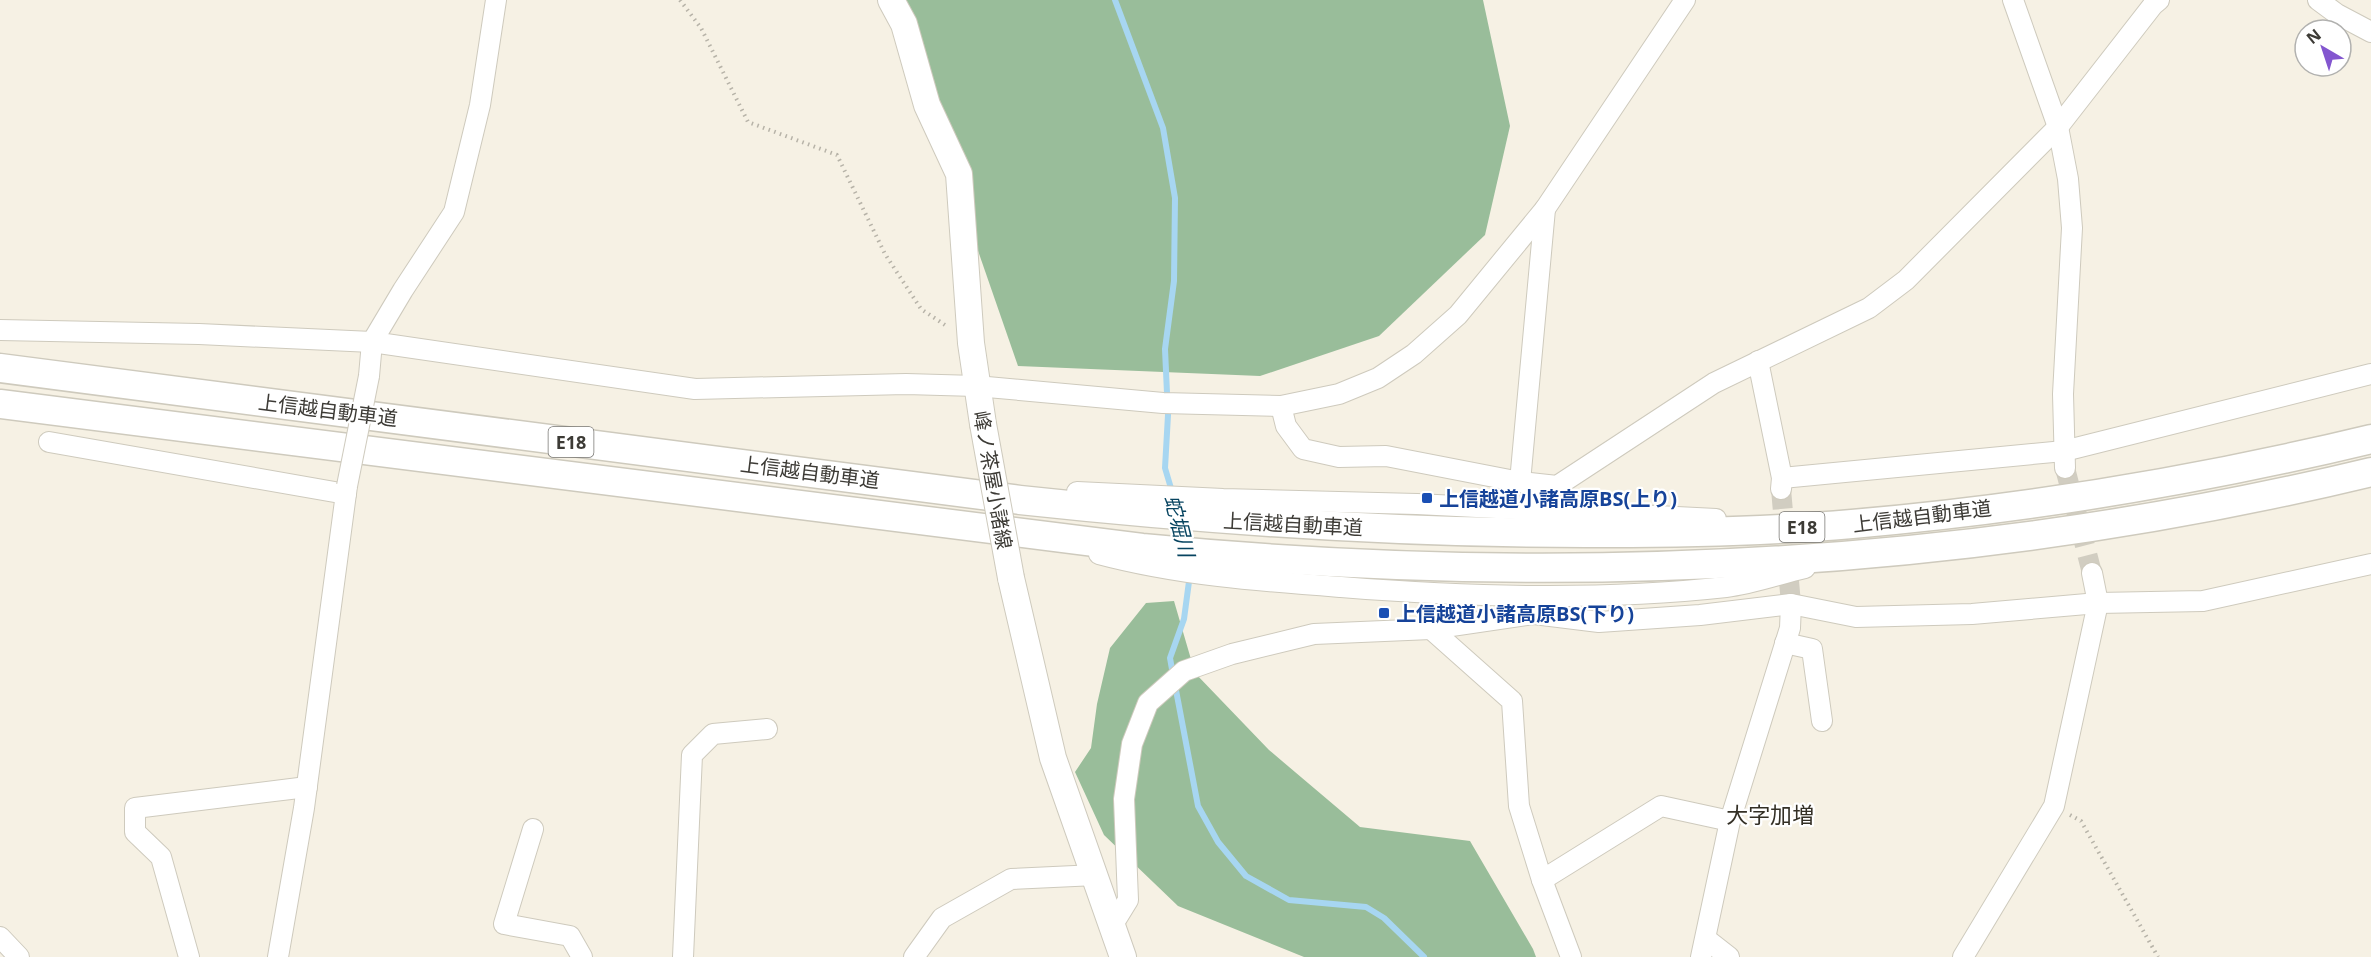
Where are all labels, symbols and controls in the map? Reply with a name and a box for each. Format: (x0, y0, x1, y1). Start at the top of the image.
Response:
north arrow (2293, 18, 2353, 78)
text: N (2302, 24, 2326, 49)
street label: 上信越自動車道 (257, 388, 399, 432)
street label: 峰ノ茶屋小諸線 (968, 409, 1018, 551)
road number: E18 (548, 427, 594, 457)
street label: 上信越自動車道 (739, 450, 881, 494)
place label: 上信越道小諸高原BS(上り) (1439, 485, 1677, 512)
marker: 上信越道小諸高原BS(上り) (1420, 491, 1434, 505)
water label: 蛇堀川 (1159, 492, 1202, 562)
street label: 上信越自動車道 (1851, 494, 1993, 538)
street label: 上信越自動車道 (1222, 507, 1364, 541)
road number: E18 (1780, 512, 1824, 542)
place label: 上信越道小諸高原BS(下り) (1396, 600, 1634, 627)
marker: 上信越道小諸高原BS(下り) (1377, 606, 1391, 620)
district label: 大字加増 (1726, 799, 1814, 829)

